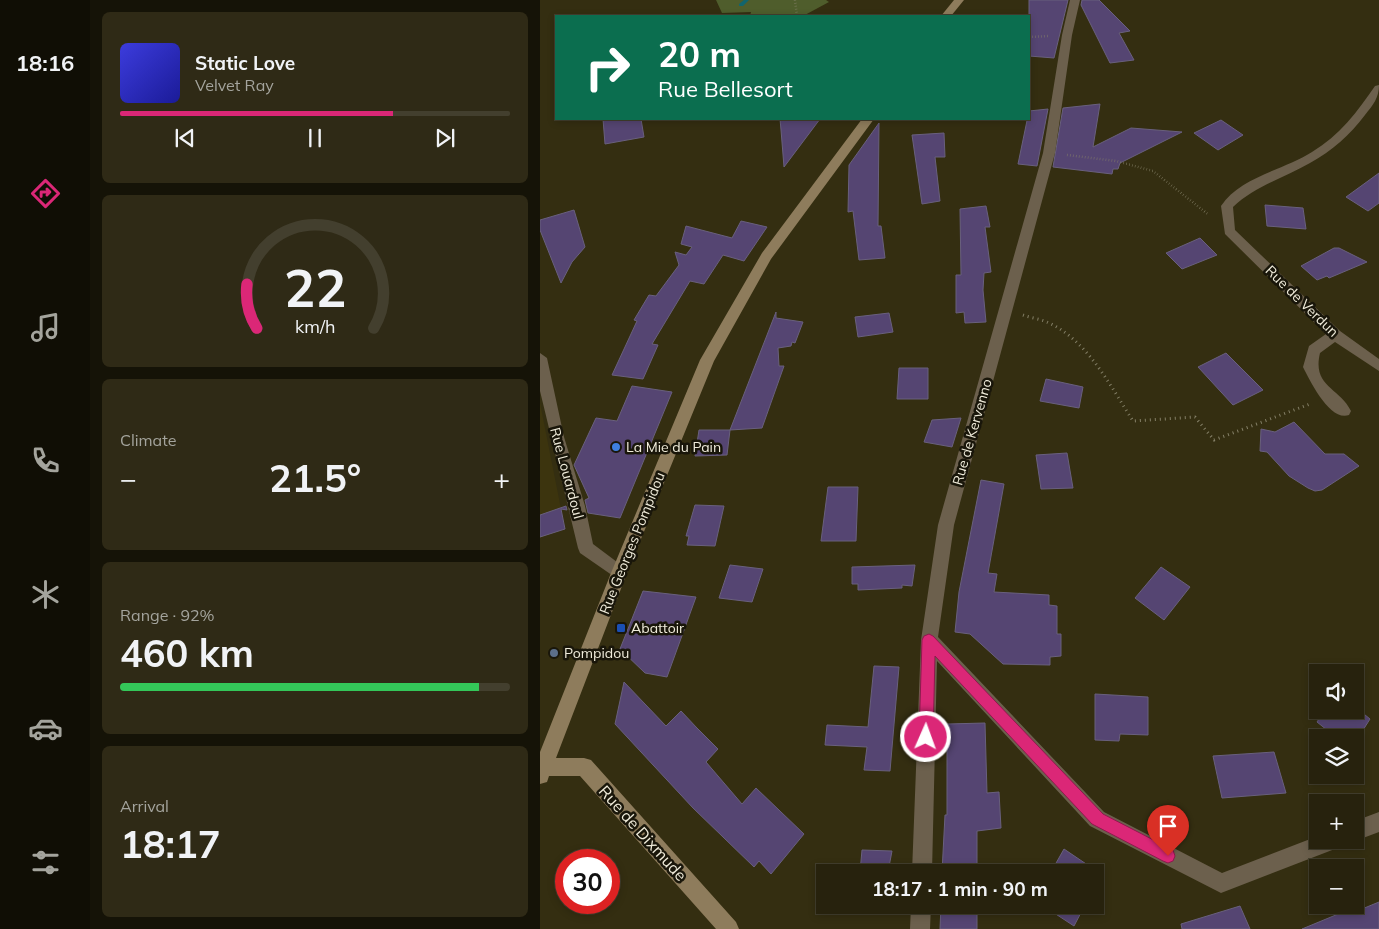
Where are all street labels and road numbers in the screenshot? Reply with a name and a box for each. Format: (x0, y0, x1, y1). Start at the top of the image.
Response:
street label: Rue de Verdun (1262, 262, 1342, 340)
street label: Rue de Kervenno (948, 377, 996, 487)
street label: Rue Louardoul (546, 425, 588, 521)
street label: Rue Georges Pompidou (595, 469, 669, 617)
street label: Rue de Dixmude (595, 781, 691, 885)

